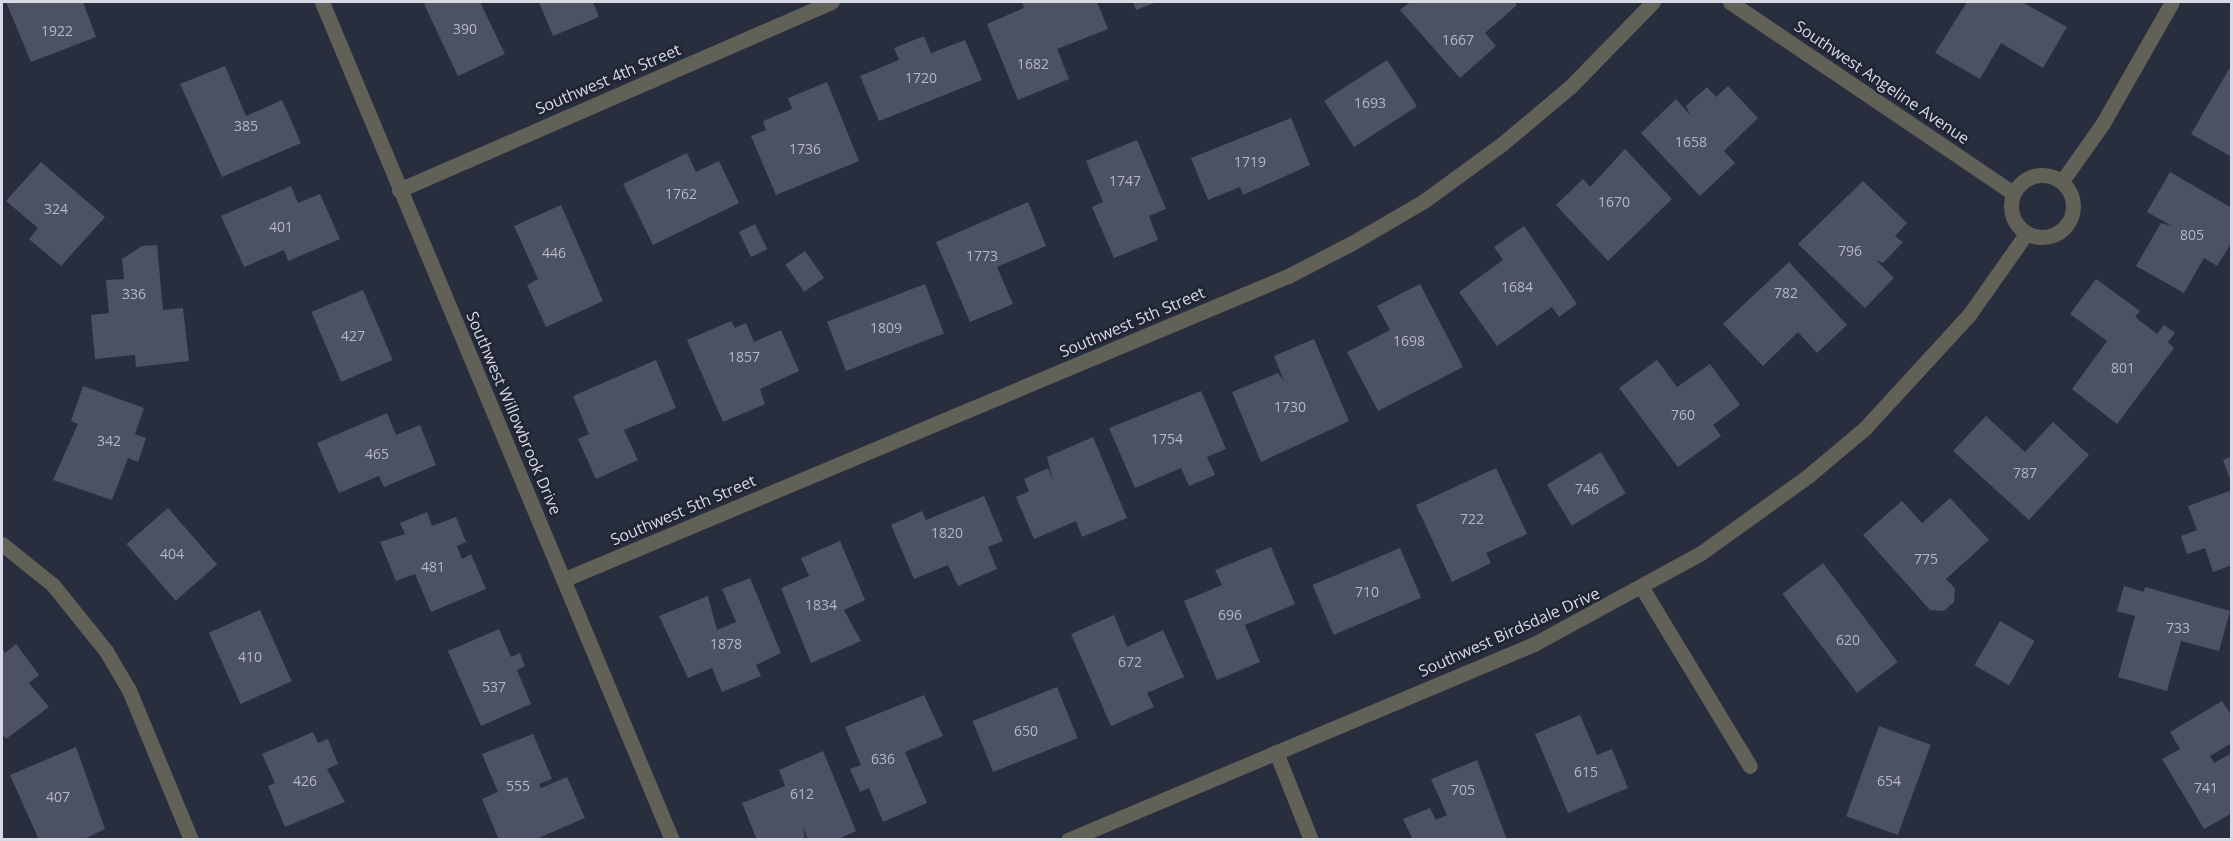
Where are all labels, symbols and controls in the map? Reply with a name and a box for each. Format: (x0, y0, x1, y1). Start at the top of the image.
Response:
street label: Southwest Angeline Avenue (1791, 16, 1973, 148)
house number: 390 (453, 21, 477, 37)
house number: 1922 (41, 23, 73, 39)
house number: 1667 (1442, 32, 1474, 48)
street label: Southwest 4th Street (532, 40, 684, 118)
house number: 1682 (1017, 56, 1049, 72)
house number: 1720 (905, 70, 937, 86)
house number: 1693 (1354, 95, 1386, 111)
house number: 385 (234, 118, 258, 134)
house number: 1658 (1675, 134, 1707, 150)
house number: 1736 (789, 141, 821, 157)
house number: 1719 (1234, 154, 1266, 170)
house number: 1747 (1109, 173, 1141, 189)
house number: 1762 (665, 186, 697, 202)
house number: 1670 (1598, 194, 1630, 210)
house number: 324 (44, 201, 68, 217)
house number: 401 (269, 219, 293, 235)
house number: 805 (2180, 227, 2204, 243)
house number: 796 (1838, 243, 1862, 259)
house number: 446 (542, 245, 566, 261)
house number: 1773 (966, 248, 998, 264)
house number: 1684 (1501, 279, 1533, 295)
street label: Southwest 5th Street (1056, 283, 1208, 361)
house number: 782 (1774, 285, 1798, 301)
house number: 336 (122, 286, 146, 302)
street label: Southwest Willowbrook Drive (462, 309, 566, 517)
house number: 1809 (870, 320, 902, 336)
house number: 427 (341, 328, 365, 344)
house number: 1698 (1393, 333, 1425, 349)
house number: 1857 (728, 349, 760, 365)
house number: 801 (2111, 360, 2135, 376)
house number: 1730 (1274, 399, 1306, 415)
house number: 760 (1671, 407, 1695, 423)
house number: 1754 (1151, 431, 1183, 447)
house number: 342 (97, 433, 121, 449)
house number: 465 (365, 446, 389, 462)
house number: 787 (2013, 465, 2037, 481)
street label: Southwest 5th Street (607, 471, 759, 549)
house number: 746 (1575, 481, 1599, 497)
house number: 722 (1460, 511, 1484, 527)
house number: 1820 (931, 525, 963, 541)
house number: 404 (160, 546, 184, 562)
house number: 775 (1914, 551, 1938, 567)
house number: 481 (421, 559, 445, 575)
street label: Southwest Birdsdale Drive (1416, 583, 1602, 681)
house number: 710 (1355, 584, 1379, 600)
house number: 1834 (805, 597, 837, 613)
house number: 696 (1218, 607, 1242, 623)
house number: 733 (2166, 620, 2190, 636)
house number: 620 (1836, 632, 1860, 648)
house number: 1878 (710, 636, 742, 652)
house number: 410 (238, 649, 262, 665)
house number: 672 (1118, 654, 1142, 670)
house number: 537 (482, 679, 506, 695)
house number: 650 (1014, 723, 1038, 739)
house number: 636 (871, 751, 895, 767)
house number: 615 (1574, 764, 1598, 780)
house number: 426 (293, 773, 317, 789)
house number: 654 (1877, 773, 1901, 789)
house number: 555 (506, 778, 530, 794)
house number: 741 (2194, 780, 2218, 796)
house number: 705 (1451, 782, 1475, 798)
house number: 612 (790, 786, 814, 802)
house number: 407 (46, 789, 70, 805)

